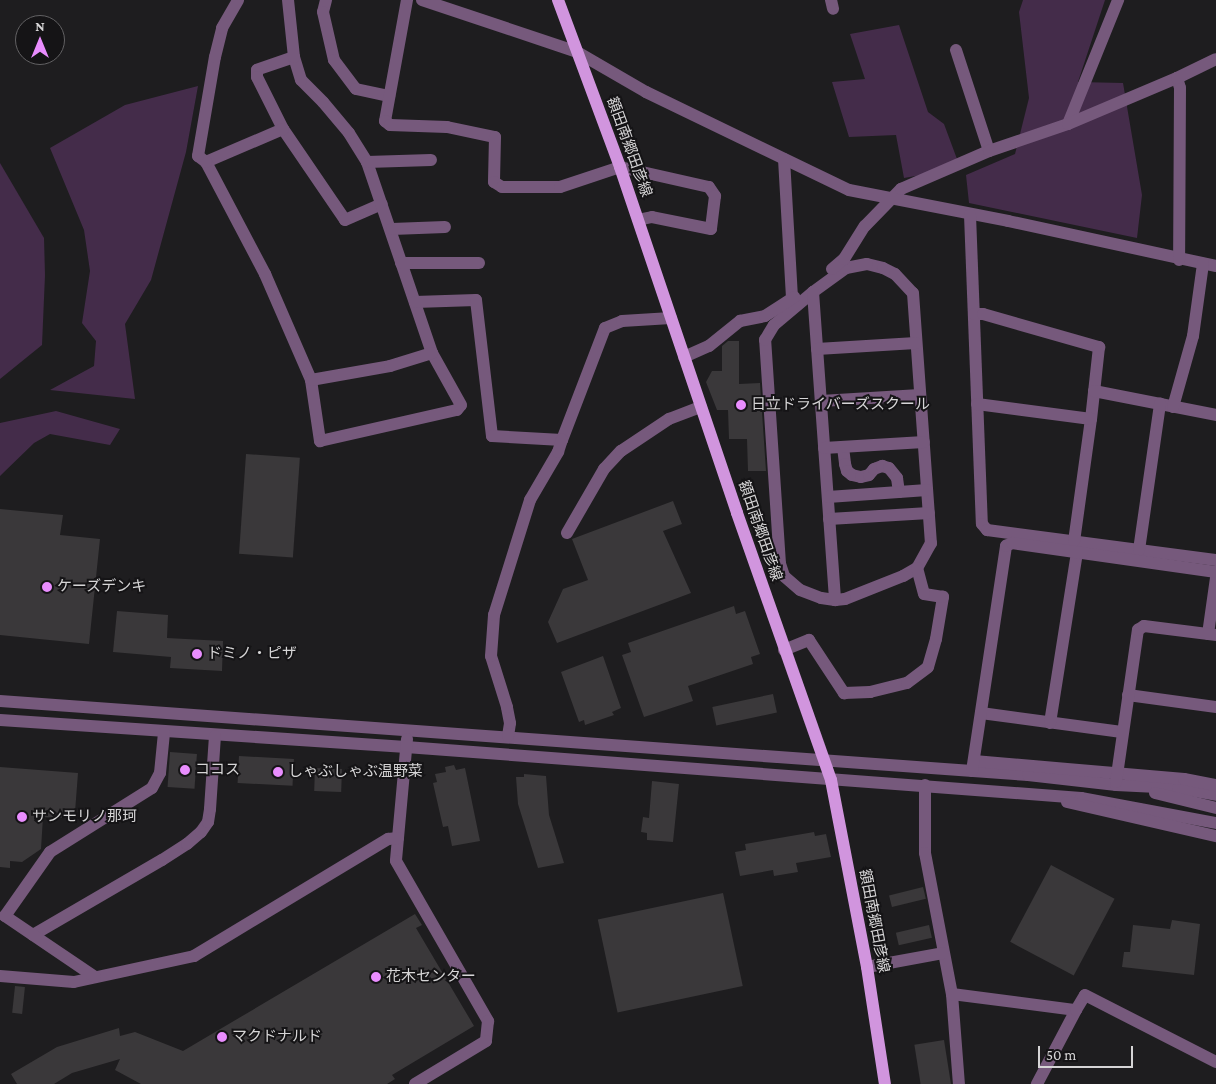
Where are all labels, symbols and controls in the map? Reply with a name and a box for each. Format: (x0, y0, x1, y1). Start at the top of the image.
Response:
north arrow (15, 15, 65, 65)
text: N (35, 18, 45, 34)
street label: 額田南郷田彦線 (603, 95, 655, 199)
place label: 日立ドライバーズスクール (751, 396, 931, 414)
marker: 日立ドライバーズスクール (735, 399, 747, 411)
street label: 額田南郷田彦線 (734, 478, 786, 584)
place label: ケーズデンキ (57, 578, 147, 596)
marker: ケーズデンキ (41, 581, 53, 593)
place label: ドミノ・ピザ (207, 645, 297, 663)
marker: ドミノ・ピザ (191, 648, 203, 660)
place label: ココス (195, 761, 240, 779)
place label: しゃぶしゃぶ温野菜 (288, 763, 423, 781)
marker: ココス (179, 764, 191, 776)
marker: しゃぶしゃぶ温野菜 (272, 766, 284, 778)
place label: サンモリノ那珂 (32, 808, 137, 826)
marker: サンモリノ那珂 (16, 811, 28, 823)
street label: 額田南郷田彦線 (855, 868, 893, 974)
place label: 花木センター (386, 968, 476, 986)
marker: 花木センター (370, 971, 382, 983)
place label: マクドナルド (232, 1028, 322, 1046)
marker: マクドナルド (216, 1031, 228, 1043)
scale bar (1041, 1036, 1136, 1068)
text: 50 m (1046, 1047, 1076, 1063)

